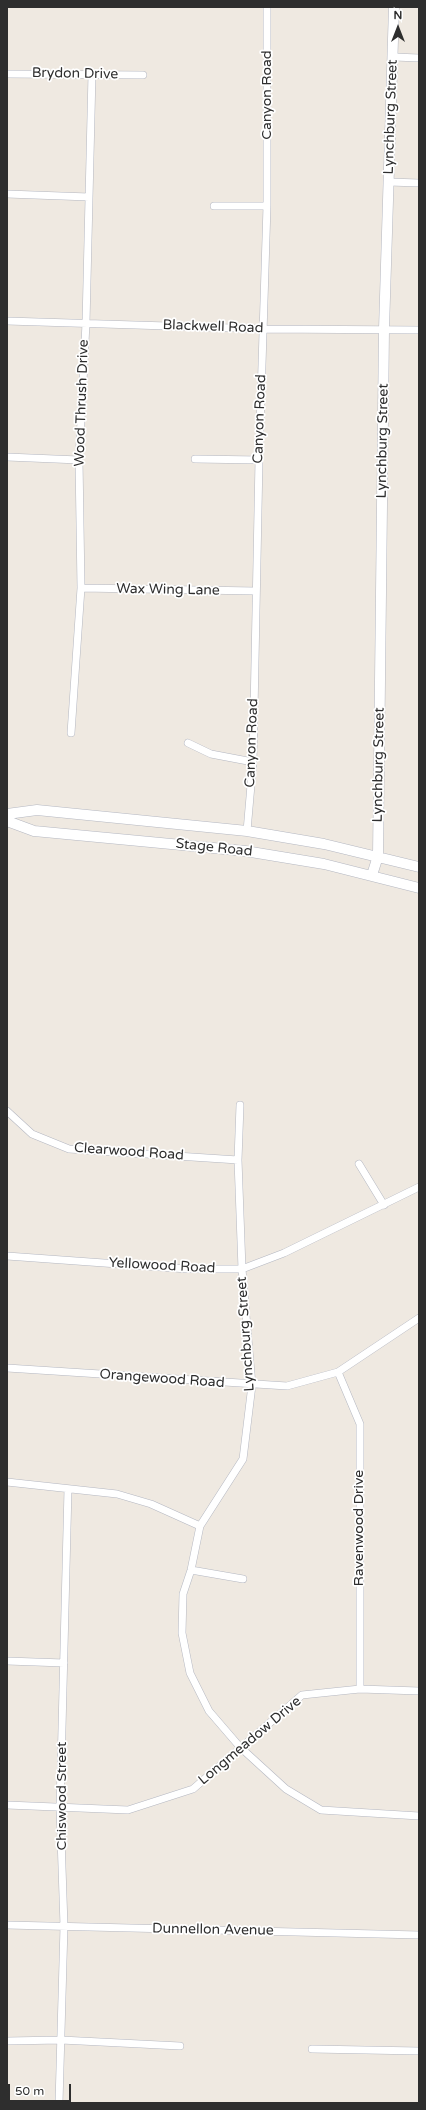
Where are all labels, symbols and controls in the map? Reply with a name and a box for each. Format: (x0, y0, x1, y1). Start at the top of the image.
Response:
north arrow (378, 8, 418, 48)
text: N (394, 9, 402, 22)
street label: Canyon Road (259, 50, 275, 140)
street label: Lynchburg Street (381, 59, 401, 175)
street label: Brydon Drive (32, 65, 118, 83)
street label: Blackwell Road (162, 317, 264, 337)
street label: Wood Thrush Drive (71, 339, 93, 467)
street label: Canyon Road (250, 374, 270, 464)
street label: Lynchburg Street (374, 383, 392, 499)
street label: Wax Wing Lane (116, 581, 220, 599)
street label: Canyon Road (242, 698, 262, 788)
street label: Lynchburg Street (370, 707, 388, 823)
street label: Stage Road (175, 836, 253, 860)
street label: Clearwood Road (74, 1140, 184, 1164)
street label: Yellowood Road (108, 1255, 216, 1277)
street label: Lynchburg Street (234, 1276, 258, 1392)
street label: Orangewood Road (99, 1366, 225, 1392)
street label: Ravenwood Drive (351, 1470, 367, 1586)
street label: Longmeadow Drive (195, 1693, 305, 1789)
street label: Chiswood Street (54, 1742, 70, 1850)
street label: Dunnellon Avenue (152, 1921, 274, 1939)
scale bar (10, 2076, 73, 2102)
text: 50 m (15, 2084, 44, 2098)

